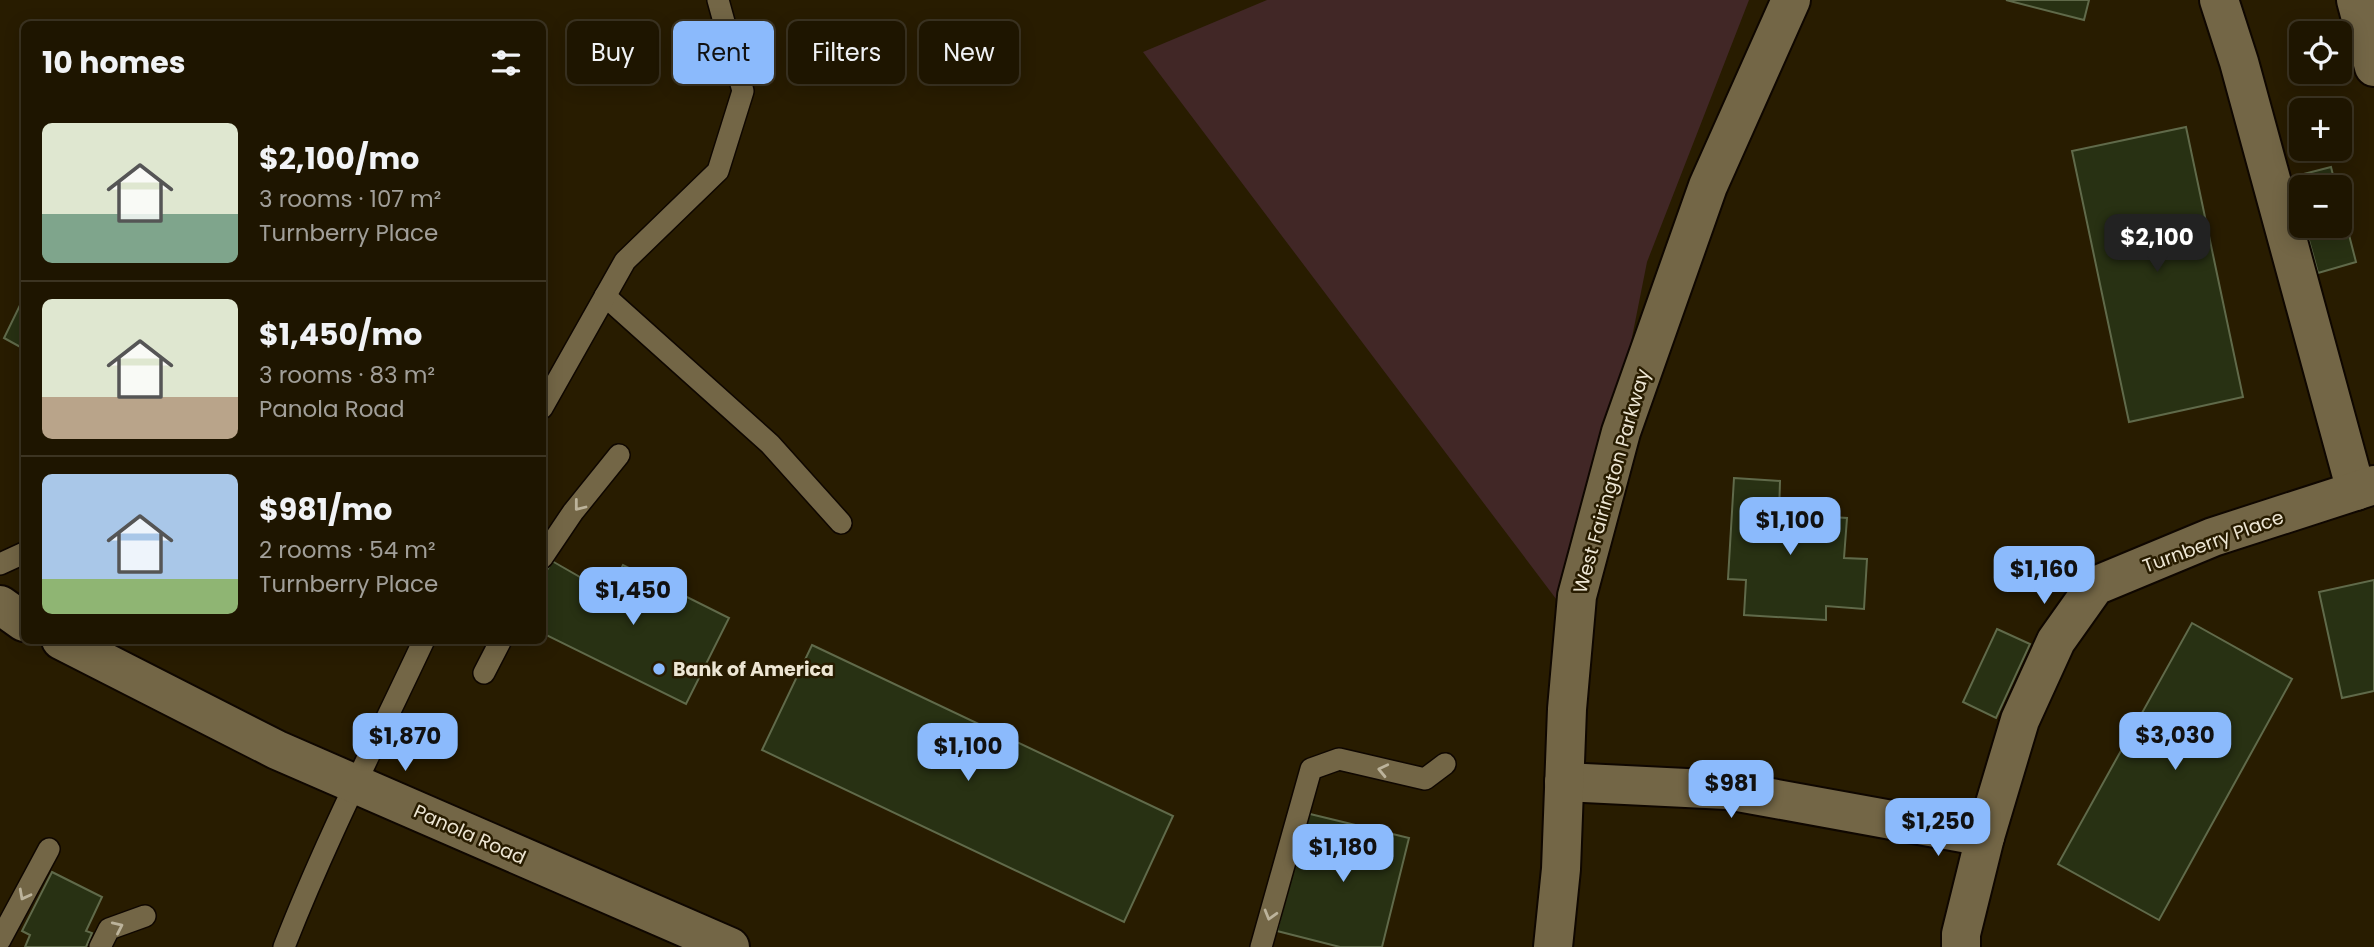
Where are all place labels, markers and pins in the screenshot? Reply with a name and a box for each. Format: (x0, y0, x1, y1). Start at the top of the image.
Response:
pin: $2,100 (2100, 215, 2214, 274)
pin: $1,100 (1733, 498, 1847, 557)
pin: $1,160 (1987, 546, 2101, 606)
pin: $1,450 (576, 568, 690, 627)
place label: Bank of America (673, 656, 834, 683)
marker: Bank of America (651, 661, 667, 677)
pin: $3,030 (2118, 712, 2232, 772)
pin: $1,870 (348, 714, 462, 773)
pin: $1,100 (911, 724, 1025, 783)
pin: $981 (1690, 760, 1772, 820)
pin: $1,250 (1881, 798, 1995, 858)
pin: $1,180 (1286, 824, 1400, 884)

